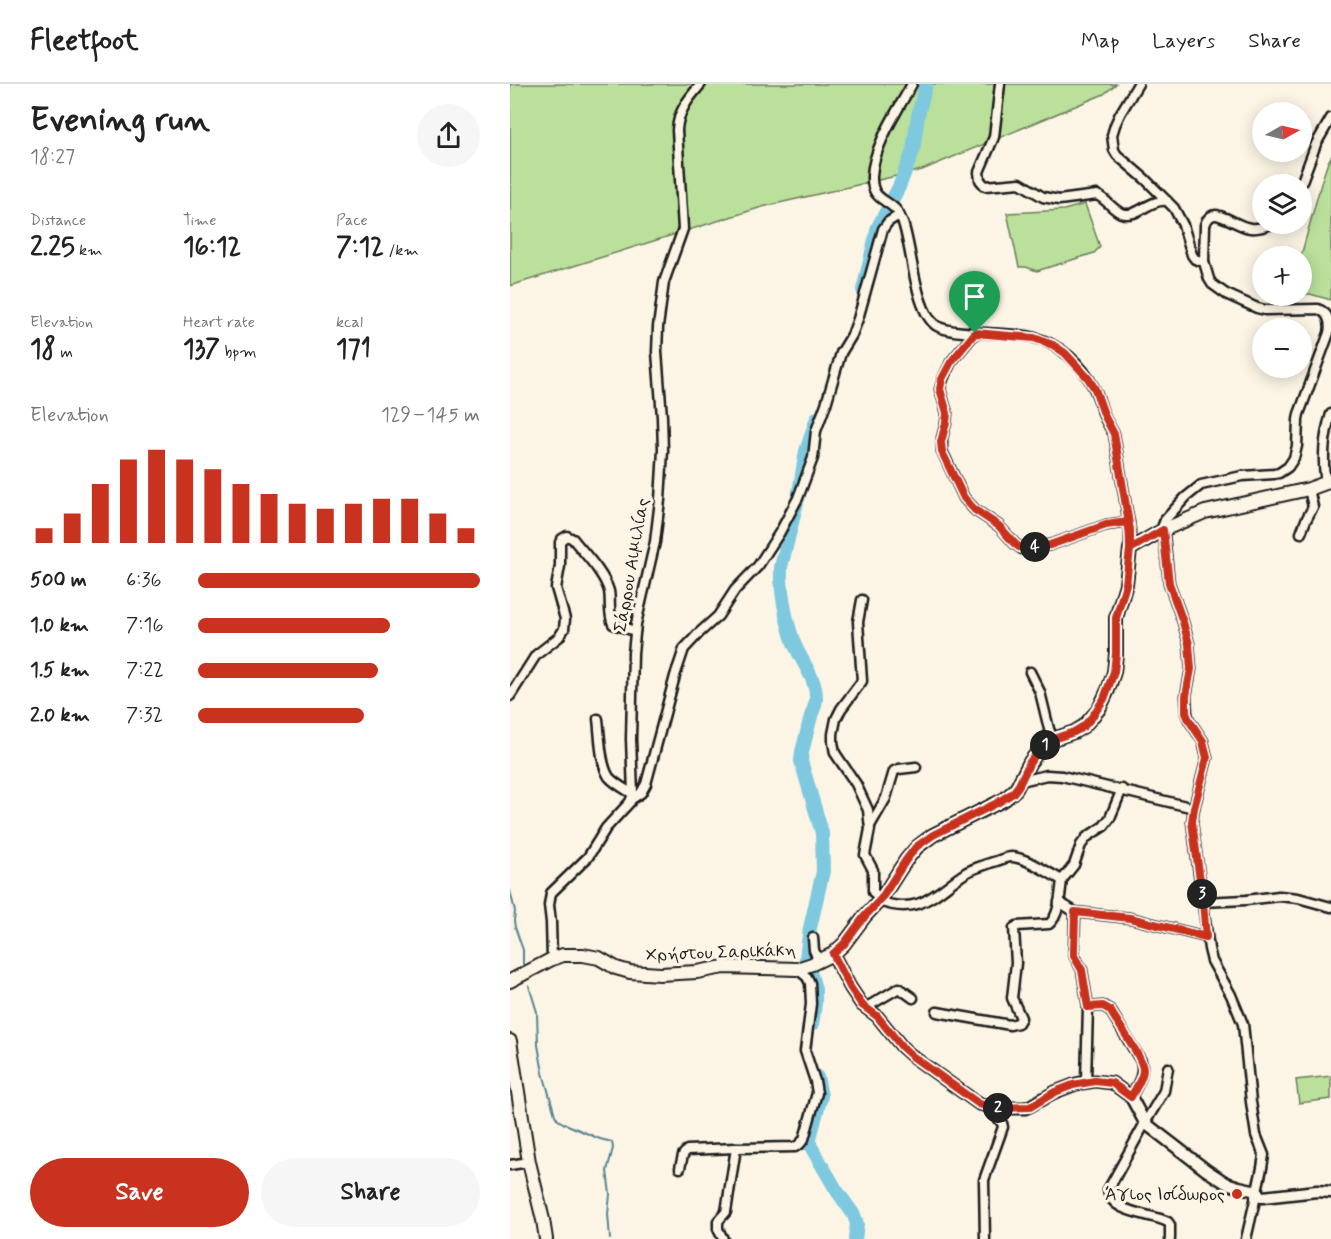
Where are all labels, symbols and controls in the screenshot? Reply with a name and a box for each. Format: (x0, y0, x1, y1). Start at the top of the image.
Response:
text: Fleetfoot (30, 23, 139, 60)
text: Map (1081, 27, 1119, 55)
text: Layers (1152, 27, 1215, 55)
text: Share (1248, 27, 1301, 55)
text: Evening run (30, 99, 210, 143)
north arrow (1252, 102, 1312, 162)
map controls (1252, 102, 1312, 378)
button: share (417, 104, 480, 167)
text: 18:27 (30, 144, 75, 171)
button: layers (1252, 174, 1312, 234)
text: Distance (30, 210, 86, 231)
text: Time (183, 210, 217, 231)
text: Pace (336, 210, 368, 231)
text: 2.25 (30, 231, 75, 265)
text: 16:12 (183, 231, 241, 265)
text: 7:12 (336, 231, 384, 265)
text: km (75, 240, 102, 261)
text: /km (384, 240, 419, 261)
button: + (1252, 246, 1312, 306)
pin (949, 271, 1000, 333)
icon: arrive (958, 280, 991, 313)
text: Elevation (30, 312, 93, 333)
text: Heart rate (183, 312, 255, 333)
text: kcal (336, 312, 363, 333)
button: − (1252, 318, 1312, 378)
text: 18 (30, 333, 56, 367)
text: 137 (183, 333, 220, 367)
text: 171 (336, 333, 371, 367)
text: m (56, 342, 73, 363)
text: bpm (220, 342, 257, 363)
text: Elevation (30, 402, 109, 429)
text: 129–145 m (381, 402, 480, 429)
street label: Σάρρου Αιμιλίας (608, 496, 656, 634)
pin: 4 (1020, 532, 1050, 562)
text: 4 (1030, 536, 1040, 557)
text: 500 m (30, 567, 87, 594)
text: 6:36 (126, 567, 162, 594)
text: 1.0 km (30, 612, 89, 639)
text: 7:16 (126, 612, 163, 639)
text: 1.5 km (30, 657, 90, 684)
text: 7:22 (126, 657, 164, 684)
text: 2.0 km (30, 702, 90, 729)
text: 7:32 (126, 702, 163, 729)
pin: 1 (1030, 730, 1060, 760)
text: 1 (1041, 734, 1049, 755)
pin: 3 (1187, 879, 1217, 909)
text: 3 (1198, 883, 1206, 904)
street label: Χρήστου Σαρικάκη (646, 938, 797, 968)
pin: 2 (983, 1093, 1013, 1123)
text: 2 (994, 1097, 1002, 1118)
button: Save (30, 1158, 249, 1227)
button: Share (261, 1158, 480, 1227)
place label: Άγιος Ισίδωρος (1105, 1183, 1225, 1207)
marker: Άγιος Ισίδωρος (1230, 1187, 1244, 1201)

